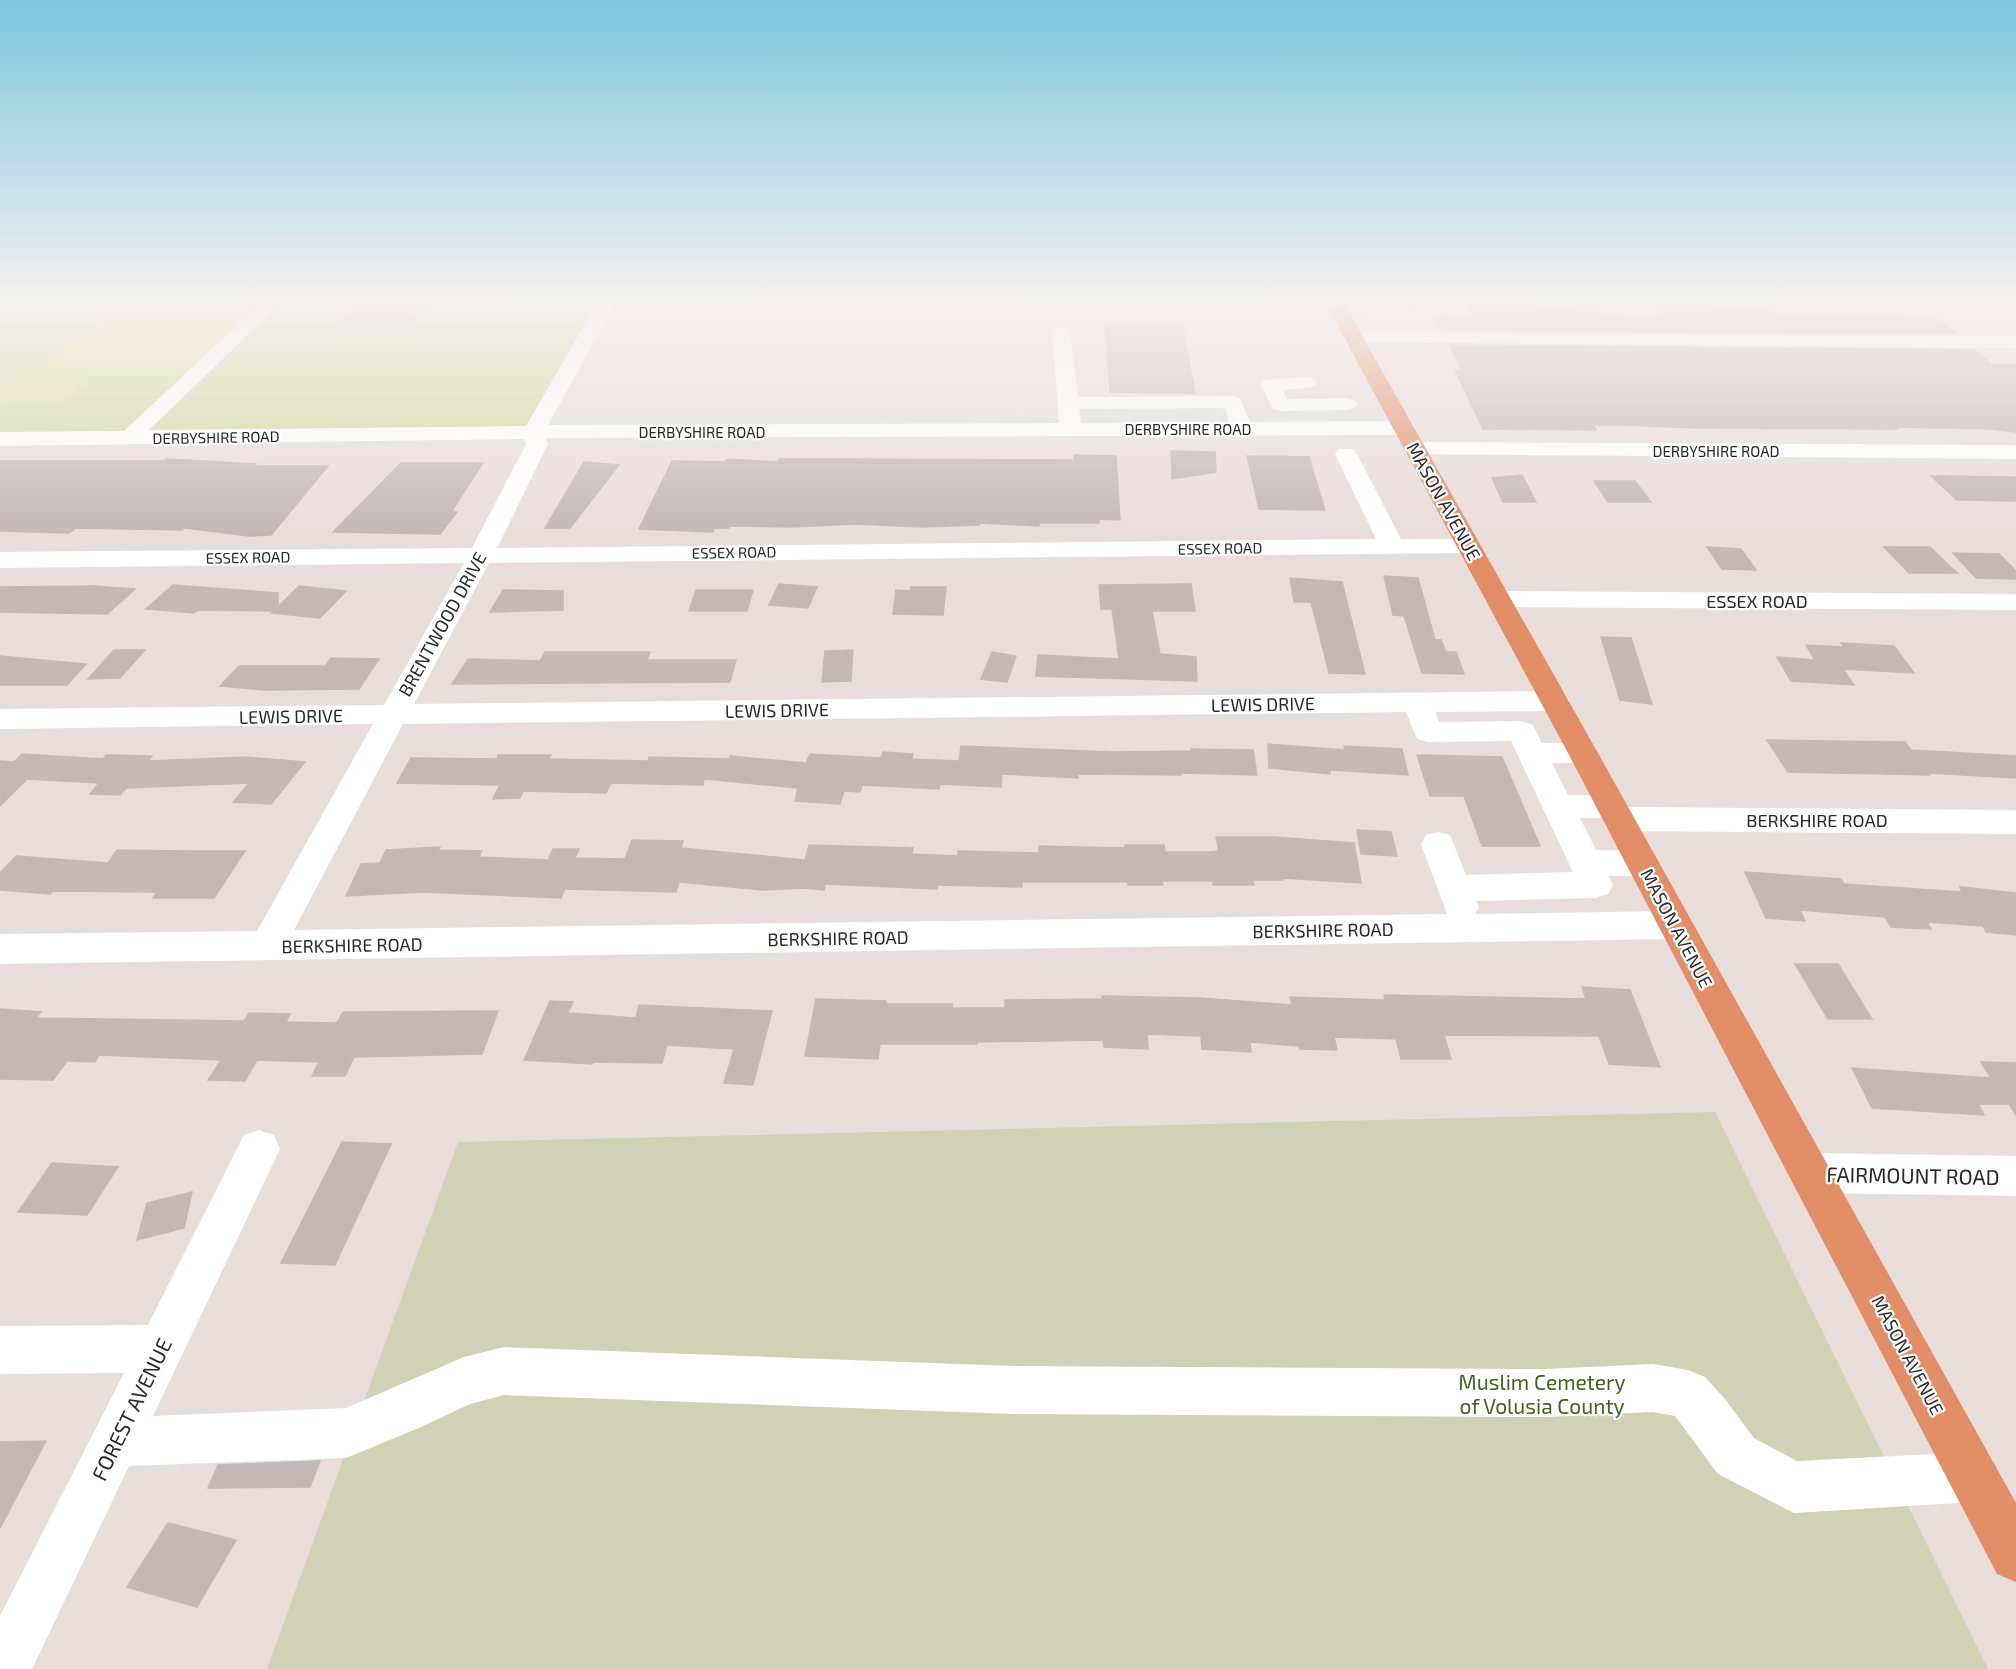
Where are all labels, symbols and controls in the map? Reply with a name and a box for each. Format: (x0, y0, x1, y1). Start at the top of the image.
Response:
street label: DERBYSHIRE ROAD (1124, 420, 1252, 438)
street label: DERBYSHIRE ROAD (638, 423, 766, 441)
street label: DERBYSHIRE ROAD (152, 427, 280, 447)
street label: MASON AVENUE (1402, 438, 1486, 564)
street label: DERBYSHIRE ROAD (1652, 442, 1780, 460)
street label: ESSEX ROAD (1178, 538, 1262, 558)
street label: ESSEX ROAD (692, 542, 776, 562)
street label: ESSEX ROAD (206, 547, 290, 567)
street label: BRENTWOOD DRIVE (393, 548, 491, 700)
street label: ESSEX ROAD (1706, 590, 1808, 612)
street label: LEWIS DRIVE (1211, 692, 1315, 716)
street label: LEWIS DRIVE (725, 698, 829, 722)
street label: LEWIS DRIVE (239, 704, 343, 728)
street label: BERKSHIRE ROAD (1746, 809, 1888, 831)
street label: MASON AVENUE (1636, 865, 1718, 991)
street label: BERKSHIRE ROAD (1252, 918, 1394, 942)
street label: BERKSHIRE ROAD (767, 926, 909, 950)
street label: BERKSHIRE ROAD (281, 933, 423, 957)
street label: FAIRMOUNT ROAD (1826, 1161, 2000, 1189)
street label: MASON AVENUE (1867, 1292, 1949, 1418)
street label: FOREST AVENUE (86, 1334, 176, 1484)
park label: Muslim Cemetery of Volusia County (1458, 1369, 1626, 1418)

